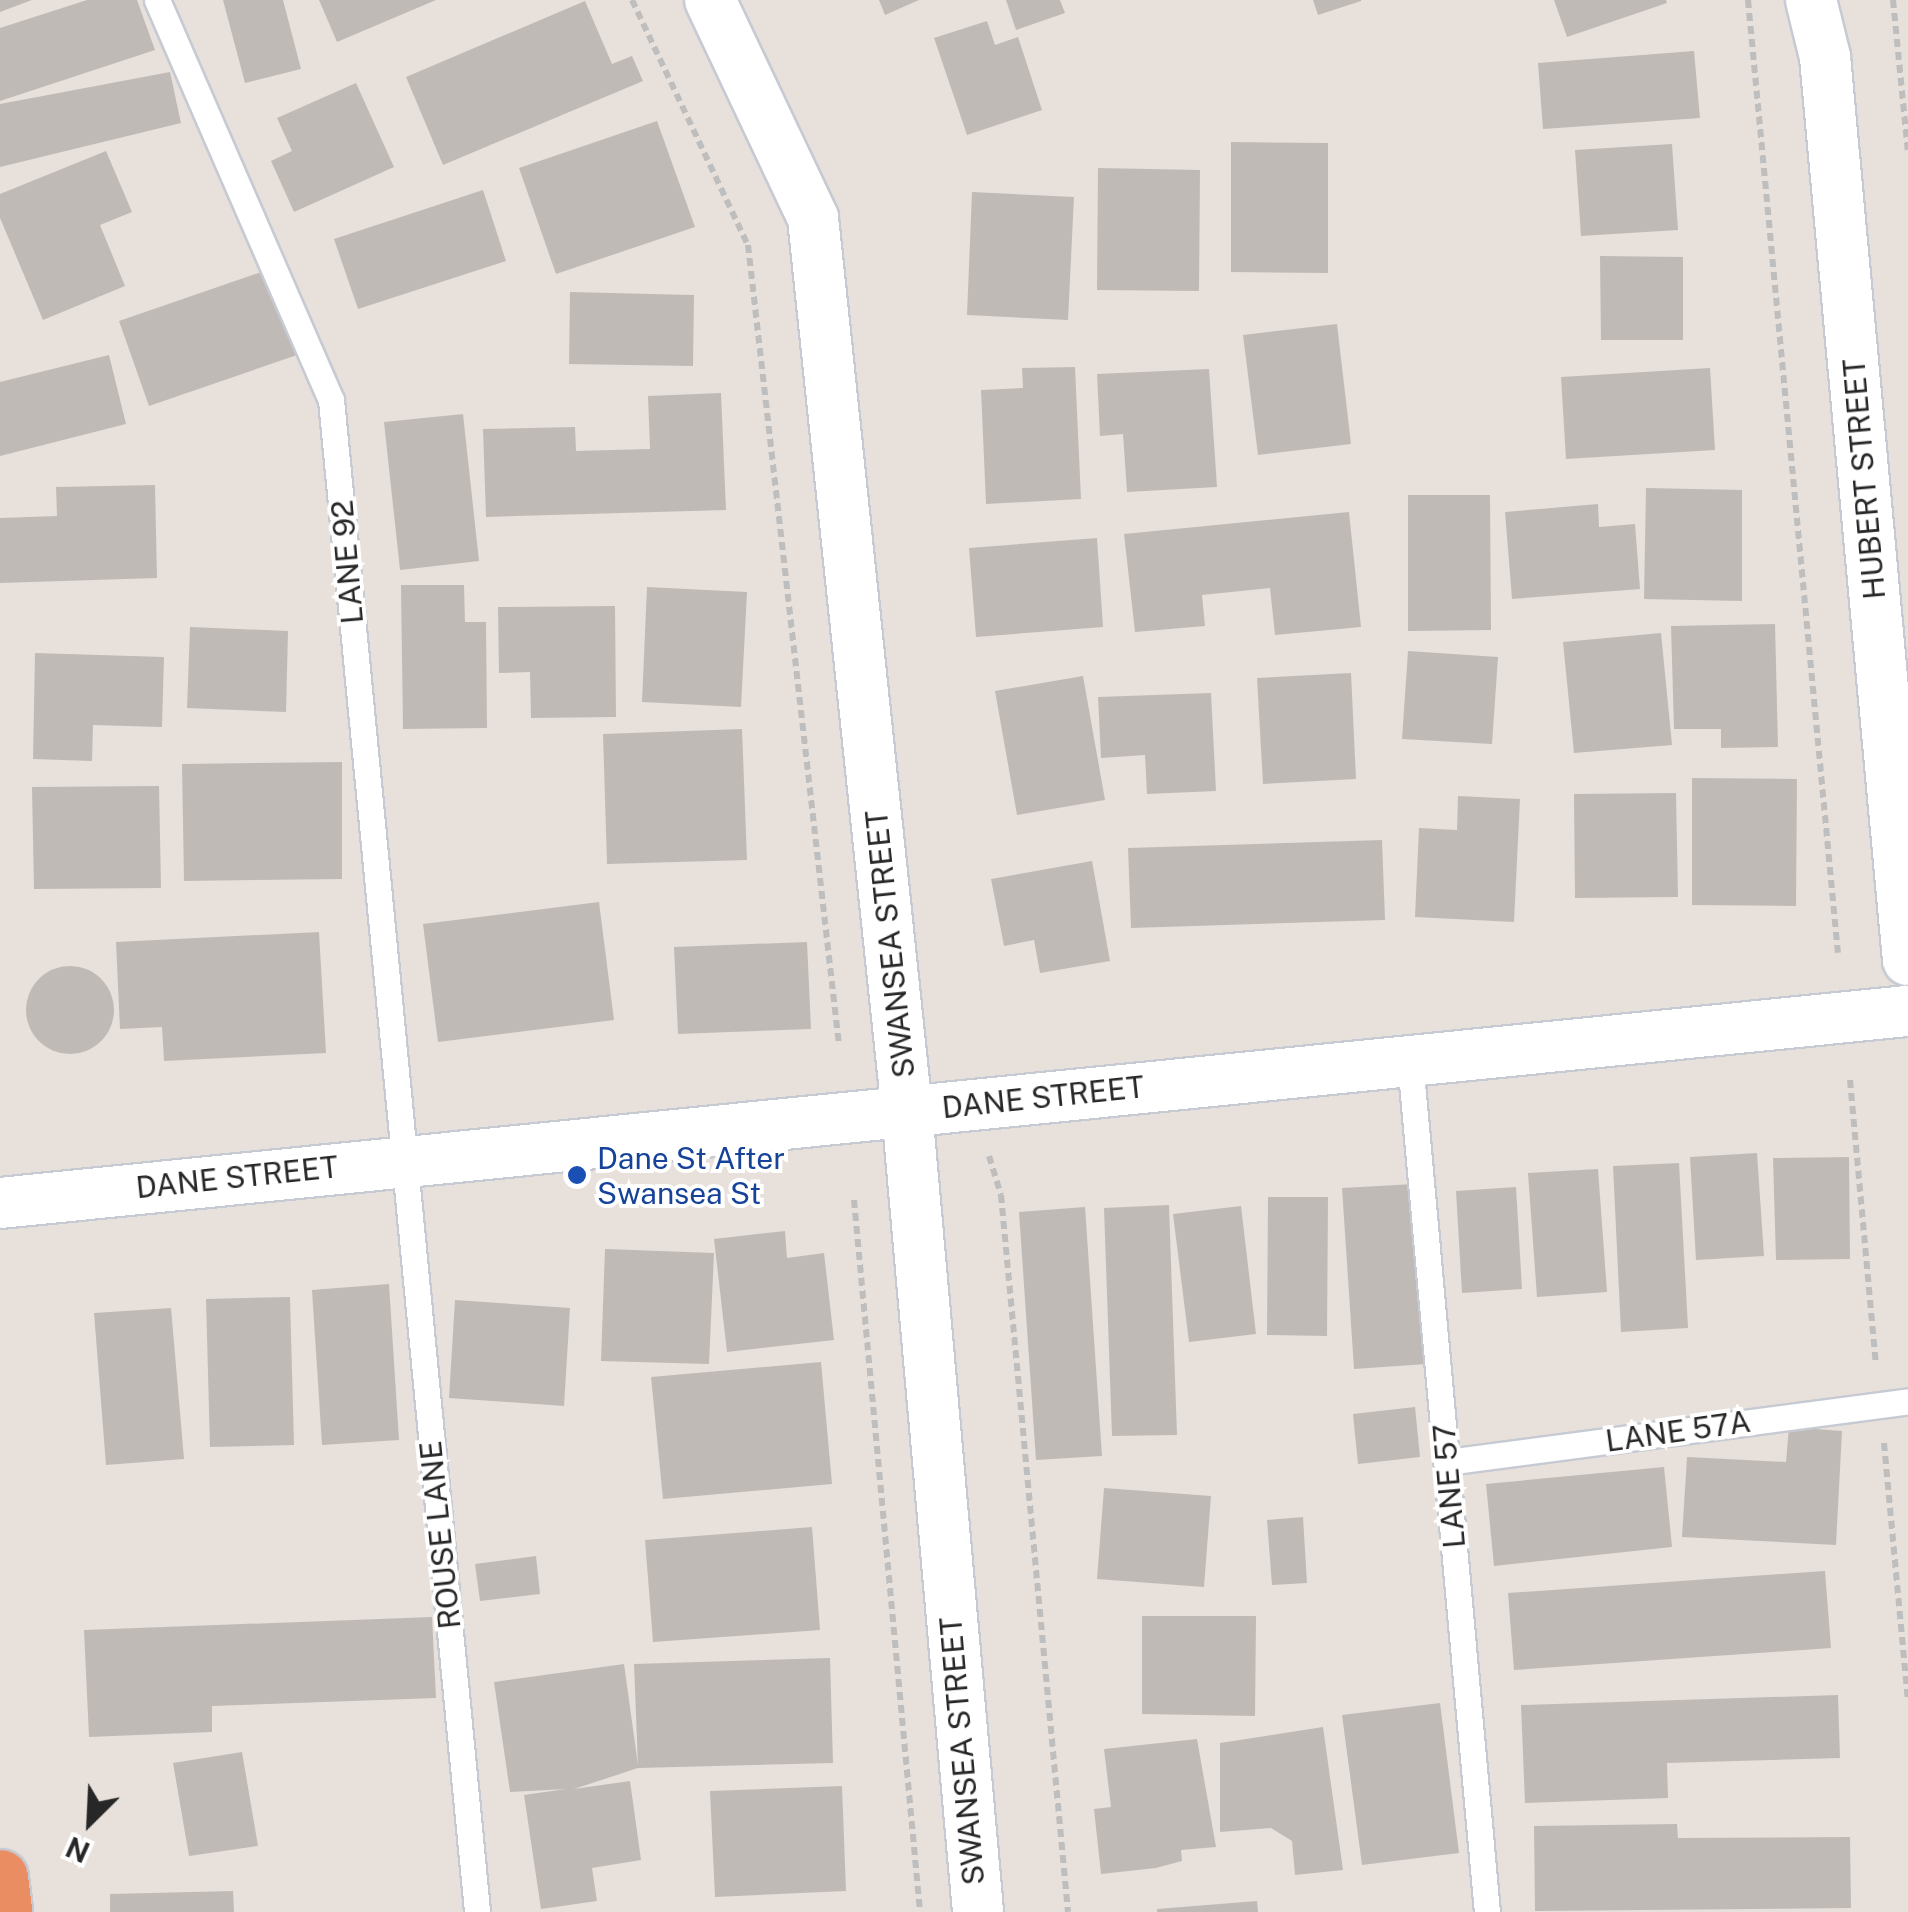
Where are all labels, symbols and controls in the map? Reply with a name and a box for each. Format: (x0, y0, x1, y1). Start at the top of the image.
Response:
street label: HUBERT STREET (1836, 357, 1892, 601)
street label: LANE 92 (324, 499, 370, 625)
street label: SWANSEA STREET (858, 808, 922, 1080)
street label: DANE STREET (940, 1068, 1146, 1126)
place label: Dane St After Swansea St (597, 1140, 785, 1210)
street label: DANE STREET (134, 1148, 340, 1206)
marker: Dane St After Swansea St (566, 1164, 588, 1186)
street label: LANE 57A (1603, 1403, 1753, 1459)
street label: LANE 57 (1426, 1422, 1472, 1550)
street label: ROUSE LANE (412, 1439, 468, 1631)
street label: SWANSEA STREET (932, 1615, 992, 1887)
north arrow (40, 1772, 140, 1872)
text: N (61, 1830, 94, 1869)

